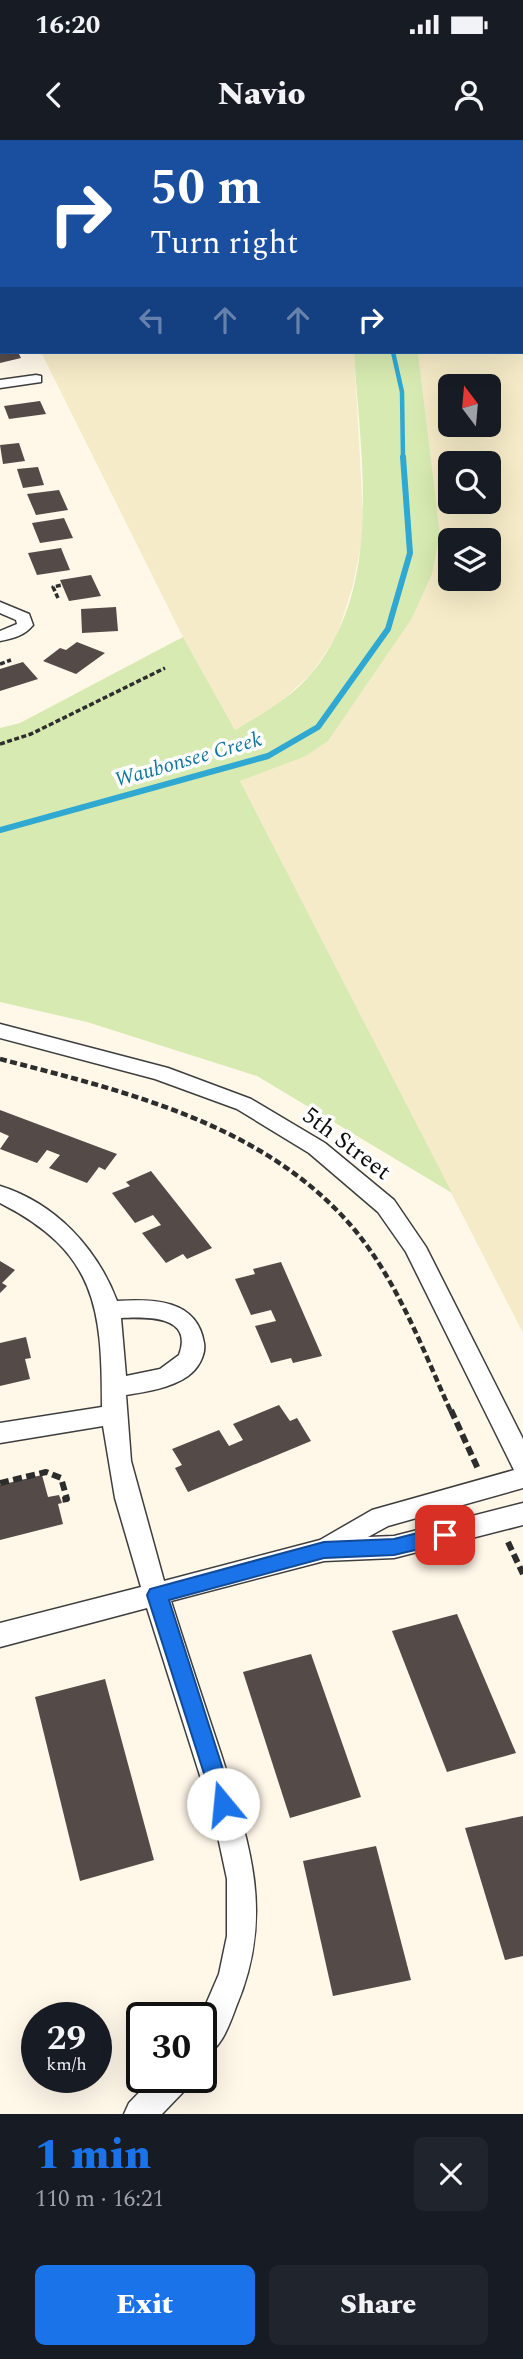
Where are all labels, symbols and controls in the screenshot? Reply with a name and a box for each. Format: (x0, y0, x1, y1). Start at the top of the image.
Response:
text: 16:20 (35, 5, 100, 45)
text: Navio (218, 70, 305, 119)
icon: back (35, 76, 73, 114)
icon: person (450, 76, 488, 114)
text: 50 m (150, 151, 261, 226)
icon: right (35, 168, 126, 259)
text: Turn right (150, 219, 298, 268)
icon: left (133, 301, 171, 339)
icon: ahead (206, 301, 244, 339)
icon: ahead (279, 301, 317, 339)
icon: right (352, 301, 390, 339)
north arrow (438, 374, 500, 438)
map controls (438, 374, 501, 591)
button: search (438, 451, 501, 514)
button: layers (438, 528, 501, 591)
water label: Waubonsee Creek (111, 724, 266, 796)
street label: 5th Street (294, 1098, 399, 1189)
pin (415, 1505, 475, 1565)
icon: arrive (426, 1516, 464, 1554)
position arrow (186, 1767, 260, 1841)
speed limit sign: 30 (126, 2002, 217, 2093)
text: 29 (47, 2012, 86, 2065)
text: km/h (46, 2051, 87, 2078)
text: 1 min (35, 2124, 151, 2187)
button: close (414, 2137, 488, 2211)
text: 110 m · 16:21 (35, 2182, 164, 2217)
button: Exit (35, 2265, 255, 2345)
button: Share (269, 2265, 488, 2345)

